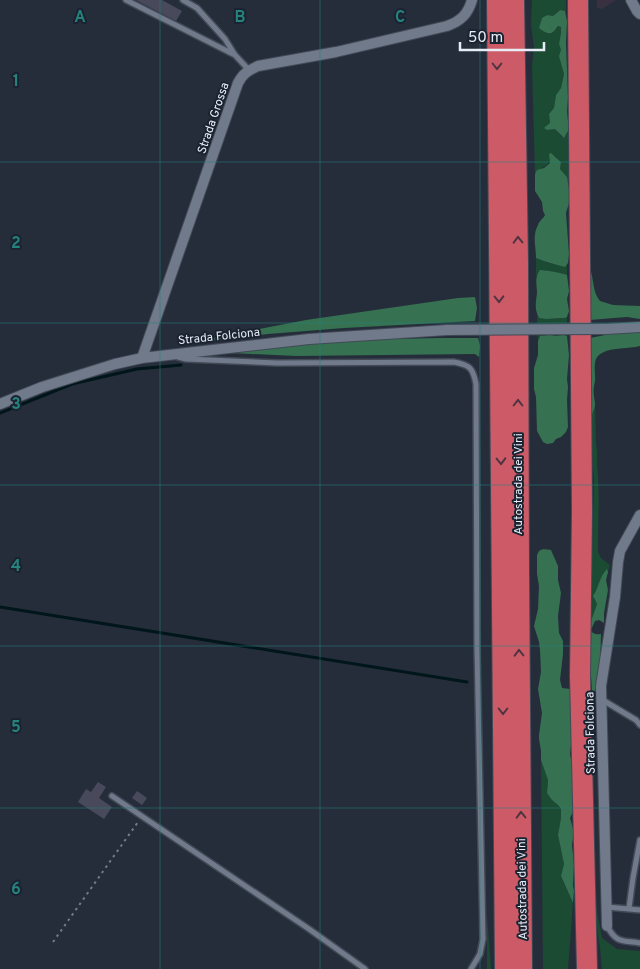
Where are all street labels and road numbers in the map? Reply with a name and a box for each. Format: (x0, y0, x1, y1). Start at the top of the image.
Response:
street label: Strada Grossa (194, 80, 234, 156)
street label: Strada Folciona (177, 325, 261, 349)
street label: Autostrada dei Vini (511, 433, 527, 535)
street label: Strada Folciona (582, 692, 600, 774)
street label: Autostrada dei Vini (514, 838, 532, 940)

